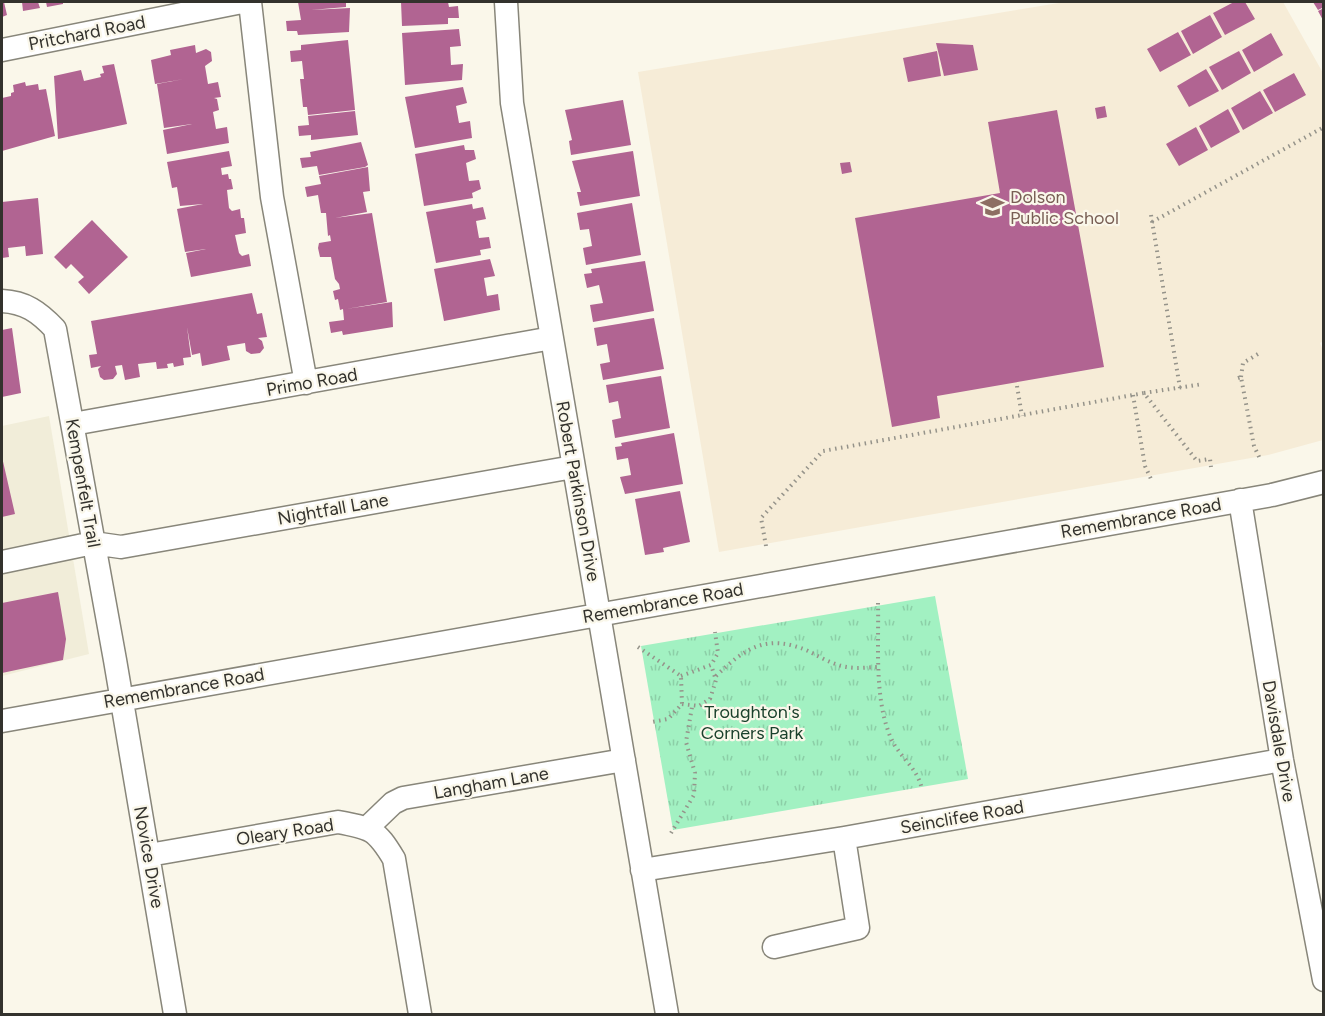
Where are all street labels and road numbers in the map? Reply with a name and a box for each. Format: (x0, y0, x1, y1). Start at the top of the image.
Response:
street label: Pritchard Road (27, 11, 147, 55)
street label: Primo Road (265, 363, 359, 401)
street label: Robert Parkinson Drive (551, 399, 605, 583)
street label: Kempenfelt Trail (61, 417, 105, 549)
street label: Nightfall Lane (276, 488, 390, 530)
street label: Remembrance Road (1059, 493, 1223, 543)
street label: Remembrance Road (581, 578, 745, 628)
street label: Remembrance Road (102, 663, 266, 713)
street label: Davisdale Drive (1257, 679, 1301, 804)
street label: Langham Lane (432, 762, 550, 804)
street label: Seinclifee Road (898, 795, 1026, 839)
street label: Novice Drive (129, 804, 169, 910)
street label: Oleary Road (235, 813, 335, 851)

